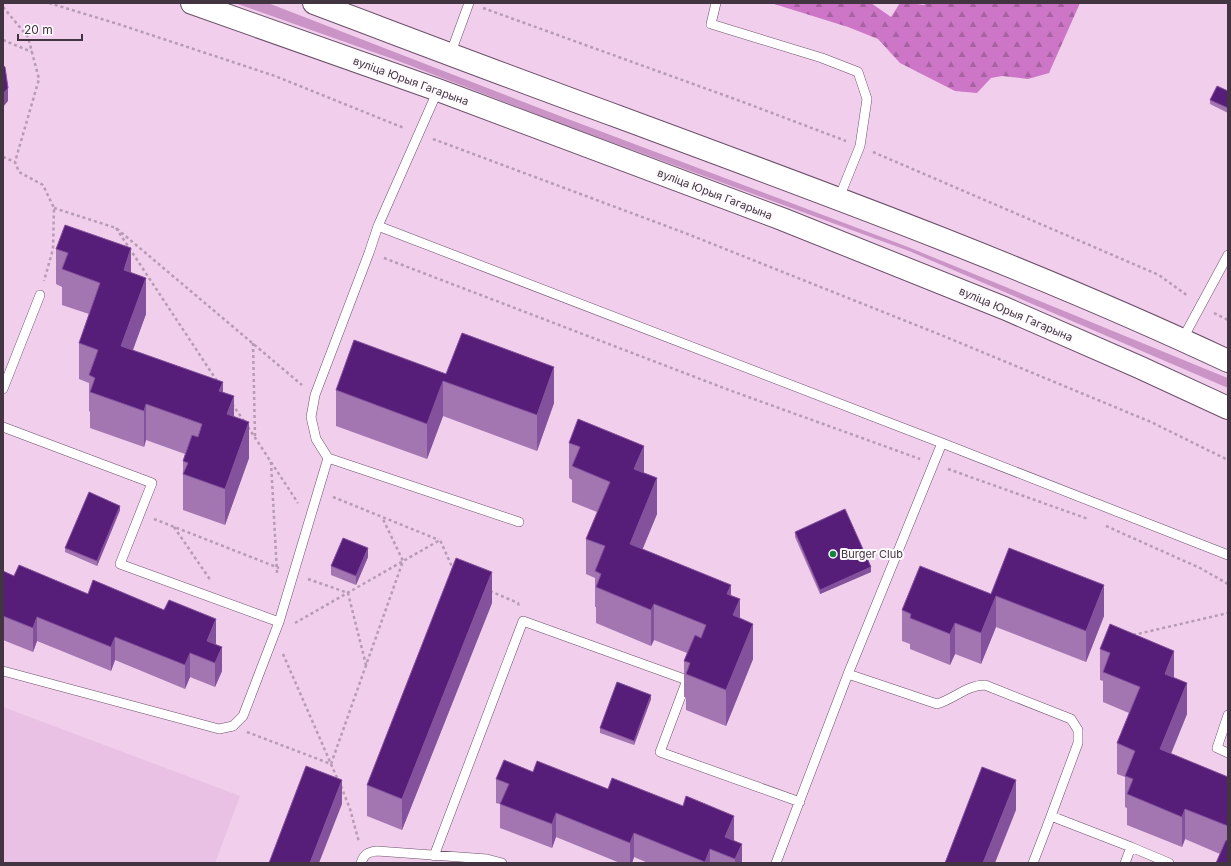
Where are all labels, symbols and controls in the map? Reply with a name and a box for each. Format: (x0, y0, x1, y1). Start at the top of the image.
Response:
scale bar (18, 16, 82, 42)
text: 20 m (24, 22, 53, 37)
street label: вуліца Юрыя Гагарына (351, 54, 471, 108)
street label: вуліца Юрыя Гагарына (655, 166, 775, 222)
street label: вуліца Юрыя Гагарына (957, 284, 1075, 344)
place label: Burger Club (841, 547, 903, 561)
marker: Burger Club (828, 549, 838, 559)

